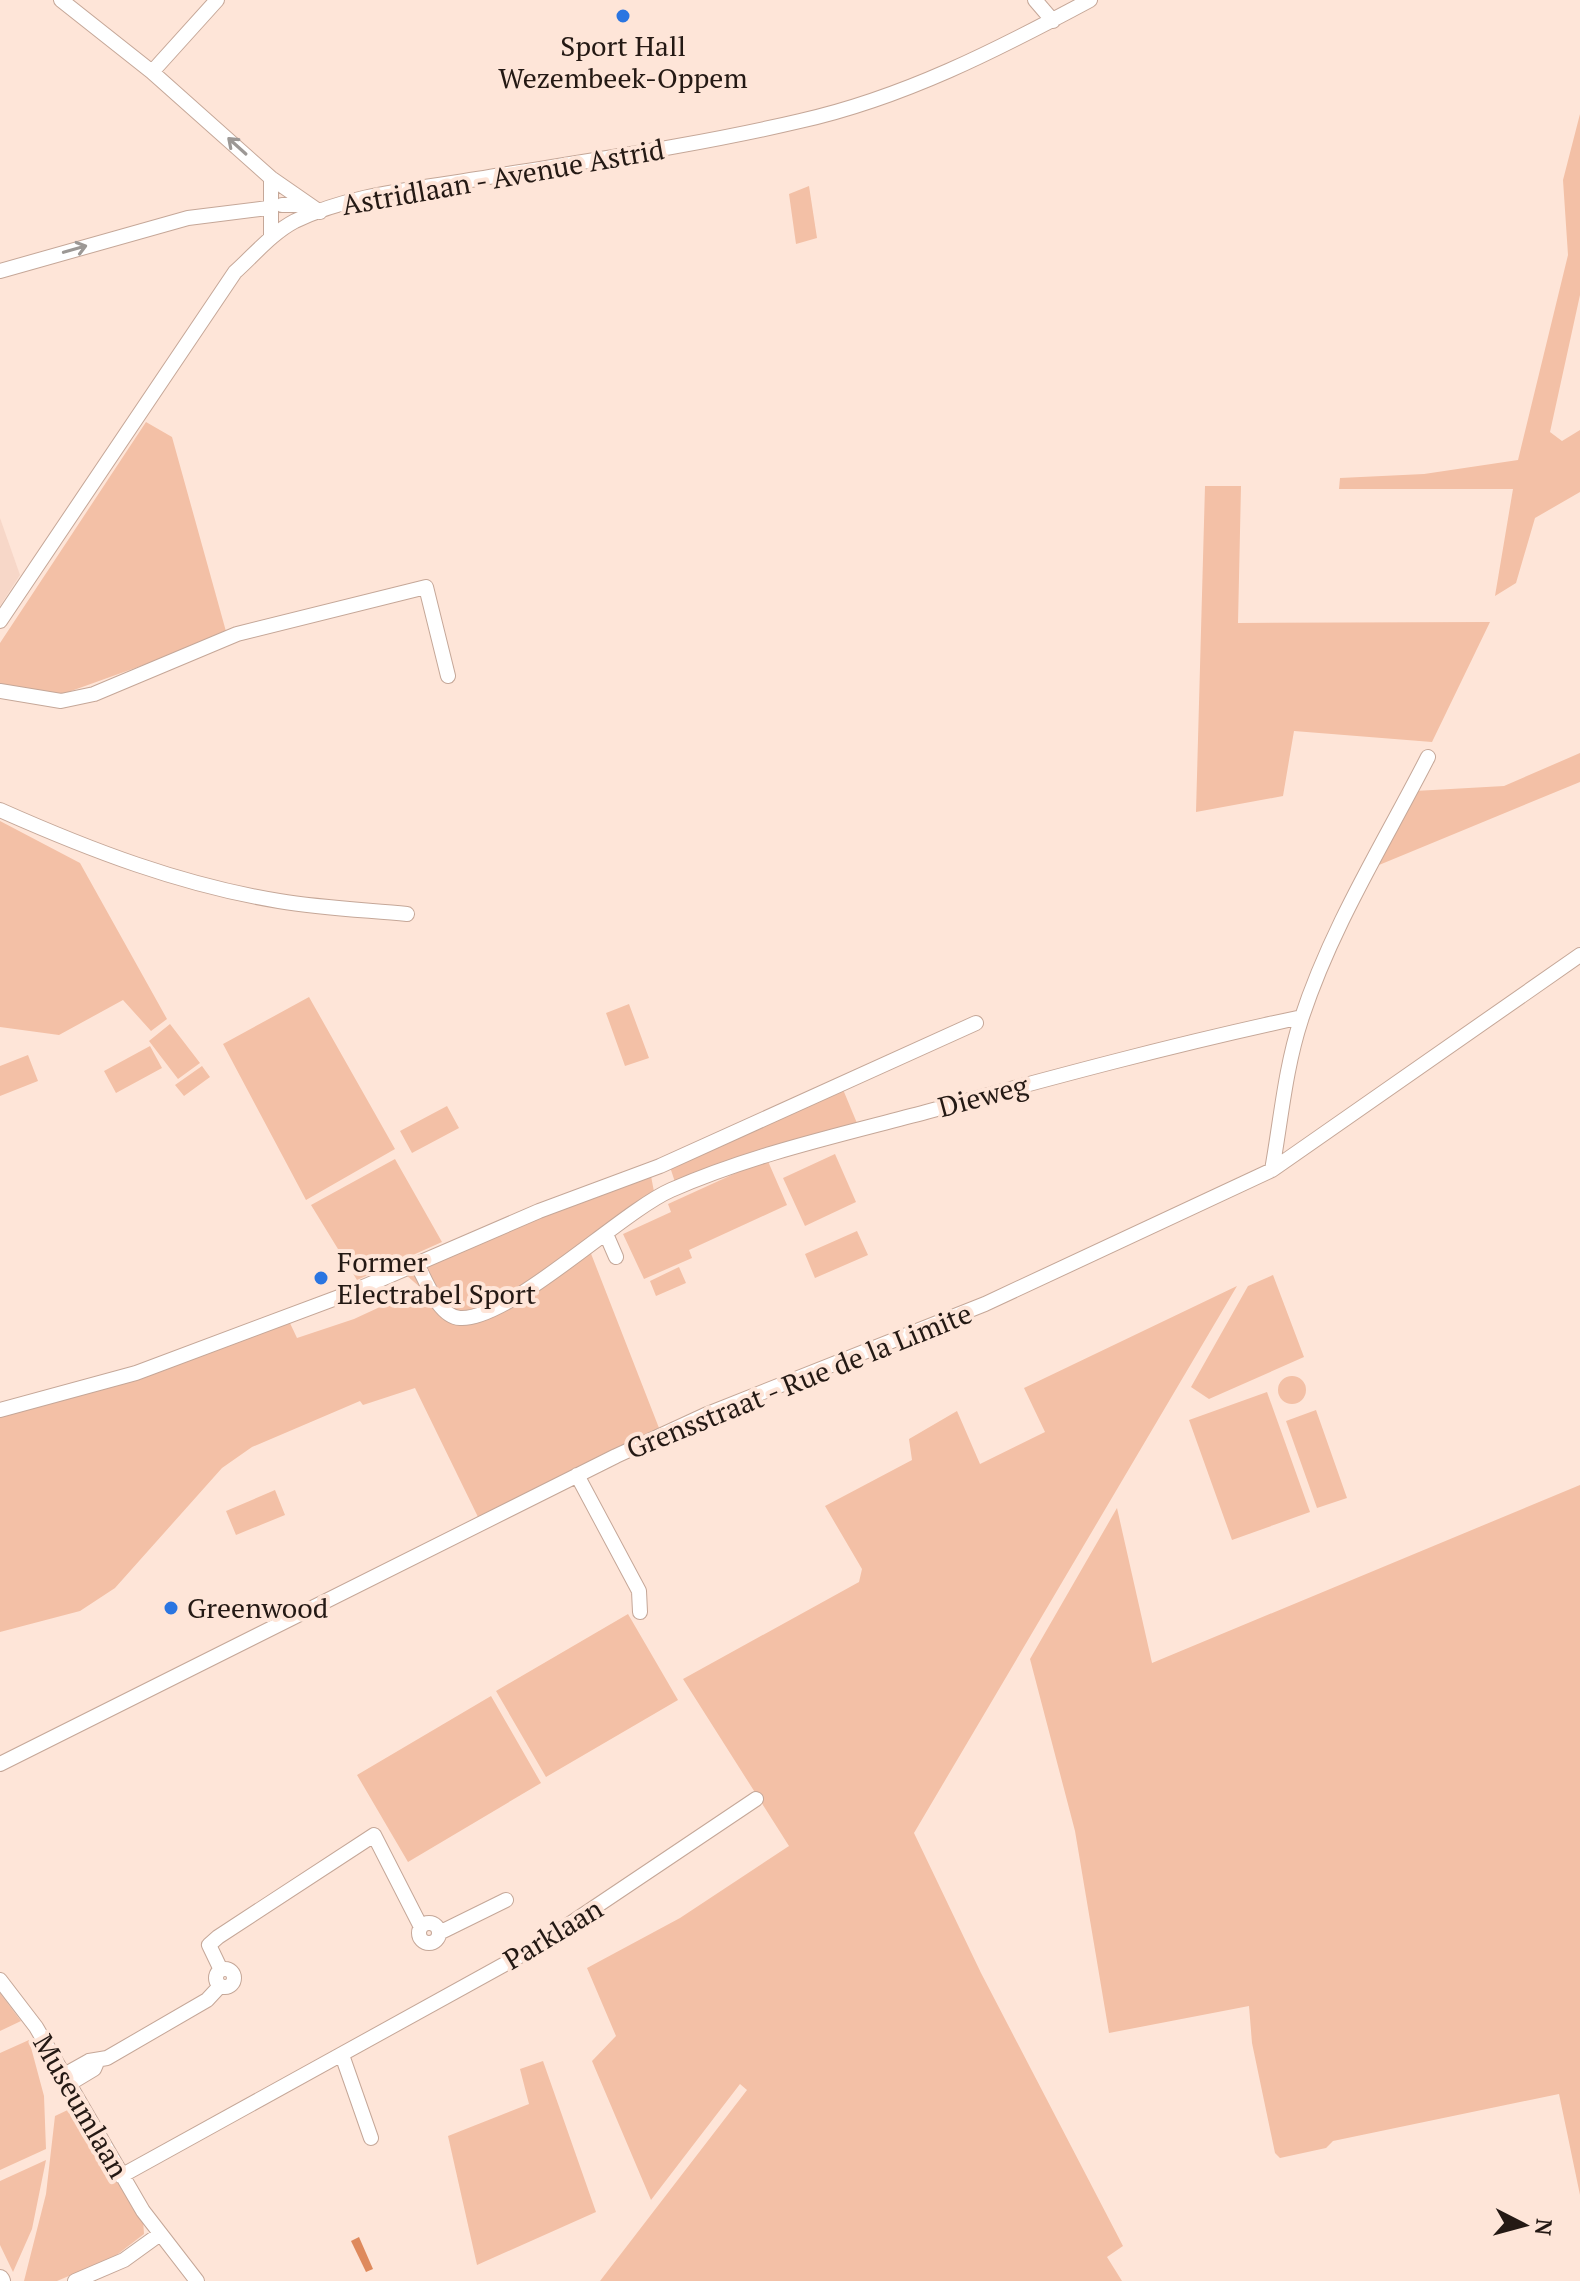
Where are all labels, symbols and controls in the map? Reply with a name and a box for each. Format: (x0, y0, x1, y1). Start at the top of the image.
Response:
marker: Sport Hall Wezembeek-Oppem (614, 7, 632, 25)
place label: Sport Hall Wezembeek-Oppem (498, 27, 748, 96)
street label: Astridlaan - Avenue Astrid (339, 130, 667, 223)
one-way arrow (227, 138, 247, 156)
one-way arrow (61, 241, 87, 256)
street label: Dieweg (934, 1066, 1033, 1125)
place label: Former Electrabel Sport (337, 1243, 537, 1312)
marker: Former Electrabel Sport (312, 1269, 330, 1287)
street label: Grensstraat - Rue de la Limite (621, 1294, 977, 1467)
place label: Greenwood (187, 1589, 328, 1626)
marker: Greenwood (162, 1599, 180, 1617)
street label: Parklaan (496, 1889, 609, 1978)
street label: Museumlaan (25, 2027, 138, 2185)
north arrow (1484, 2185, 1564, 2265)
text: N (1529, 2217, 1560, 2237)

